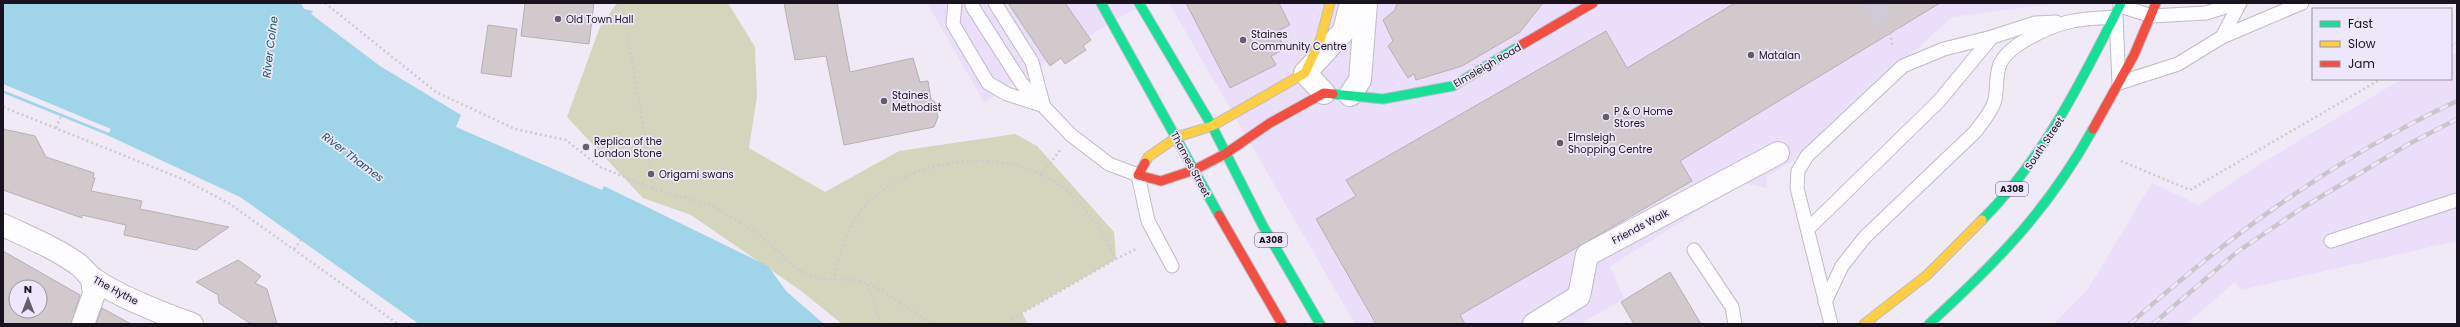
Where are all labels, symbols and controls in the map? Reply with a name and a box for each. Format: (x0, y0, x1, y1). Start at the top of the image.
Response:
legend (2312, 8, 2452, 80)
place label: Old Town Hall (566, 12, 633, 27)
marker: Old Town Hall (553, 14, 563, 24)
water label: River Colne (258, 15, 282, 79)
text: Fast (2348, 15, 2373, 32)
place label: Staines Community Centre (1251, 27, 1347, 54)
marker: Staines Community Centre (1238, 35, 1248, 45)
text: Slow (2348, 35, 2376, 52)
street label: Elmsleigh Road (1451, 40, 1524, 91)
place label: Matalan (1759, 48, 1800, 63)
marker: Matalan (1746, 50, 1756, 60)
text: Jam (2348, 55, 2375, 72)
place label: Staines Methodist (892, 88, 942, 115)
marker: Staines Methodist (879, 96, 889, 106)
place label: P & O Home Stores (1614, 104, 1673, 131)
marker: P & O Home Stores (1601, 112, 1611, 122)
street label: South Street (2021, 114, 2068, 173)
water label: River Thames (319, 128, 388, 186)
street label: Thames Street (1167, 129, 1214, 200)
place label: Elmsleigh Shopping Centre (1568, 130, 1652, 157)
place label: Replica of the London Stone (594, 134, 662, 161)
marker: Elmsleigh Shopping Centre (1555, 138, 1565, 148)
marker: Replica of the London Stone (581, 142, 591, 152)
place label: Origami swans (659, 167, 734, 182)
marker: Origami swans (646, 169, 656, 179)
road number: A308 (1996, 182, 2028, 196)
street label: Friends Walk (1609, 205, 1672, 248)
road number: A308 (1255, 233, 1287, 247)
street label: The Hythe (90, 272, 141, 309)
north arrow (8, 279, 48, 319)
text: N (24, 281, 32, 297)

